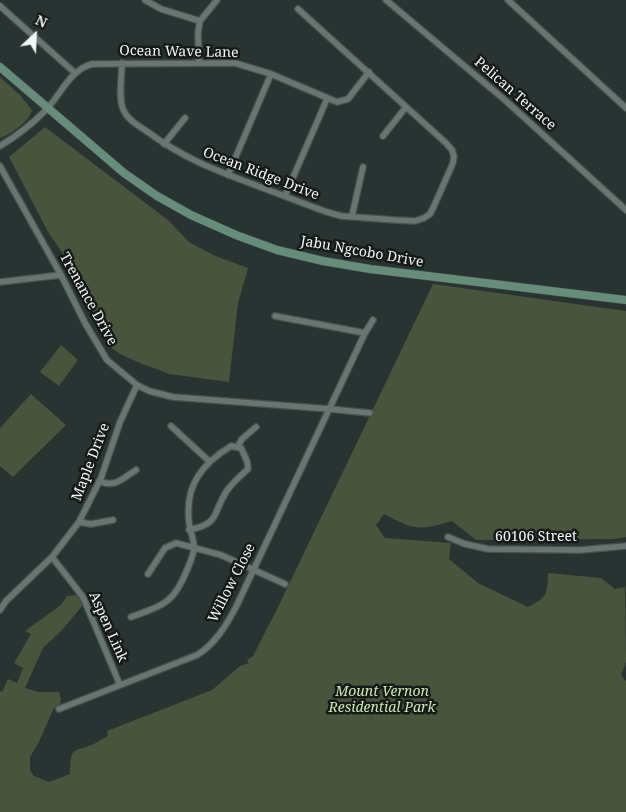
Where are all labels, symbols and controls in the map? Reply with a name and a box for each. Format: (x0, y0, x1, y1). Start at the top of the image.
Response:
north arrow (10, 10, 60, 60)
text: N (33, 10, 51, 32)
street label: Ocean Wave Lane (119, 43, 239, 61)
street label: Pelican Terrace (471, 54, 559, 134)
street label: Ocean Ridge Drive (201, 144, 321, 204)
street label: Jabu Ngcobo Drive (299, 233, 425, 271)
street label: Trenance Drive (56, 250, 120, 348)
street label: Maple Drive (68, 421, 114, 503)
street label: 60106 Street (495, 529, 577, 545)
street label: Willow Close (205, 541, 259, 625)
street label: Aspen Link (85, 589, 131, 665)
park label: Mount Vernon Residential Park (328, 684, 436, 716)

